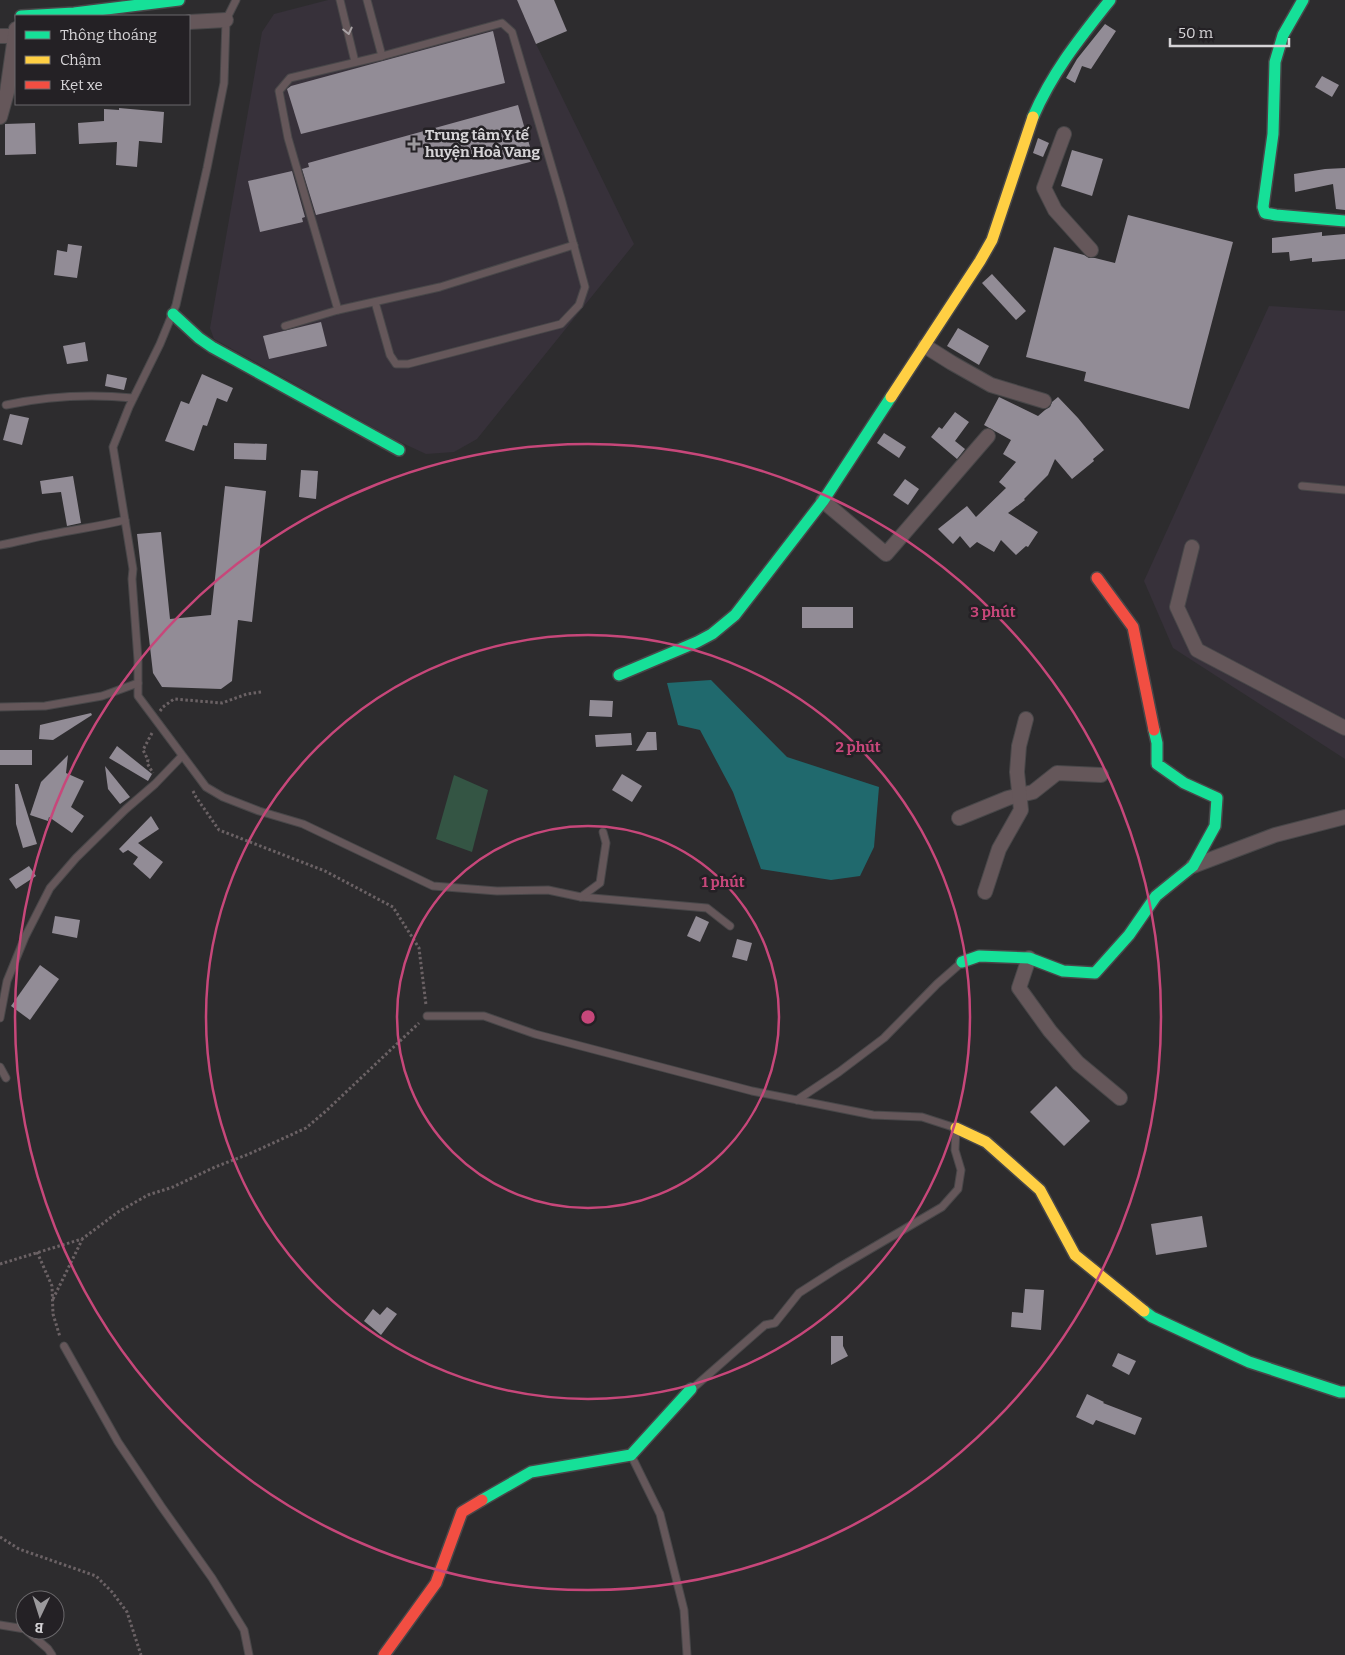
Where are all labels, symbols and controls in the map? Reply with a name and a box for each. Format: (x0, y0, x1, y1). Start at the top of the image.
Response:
legend (15, 15, 190, 105)
scale bar (1170, 15, 1289, 47)
text: 50 m (1178, 24, 1214, 42)
text: Thông thoáng (60, 26, 157, 44)
one-way arrow (342, 27, 353, 36)
text: Chậm (60, 51, 102, 69)
text: Kẹt xe (60, 76, 103, 94)
place label: Trung tâm Y tế huyện Hoà Vang (425, 126, 541, 161)
marker: Trung tâm Y tế huyện Hoà Vang (407, 137, 421, 151)
text: 3 phút (970, 603, 1016, 621)
text: 2 phút (835, 738, 881, 756)
text: 1 phút (701, 873, 745, 891)
centre of rings (579, 1008, 597, 1026)
north arrow (15, 1590, 65, 1640)
text: B (34, 1619, 44, 1636)

